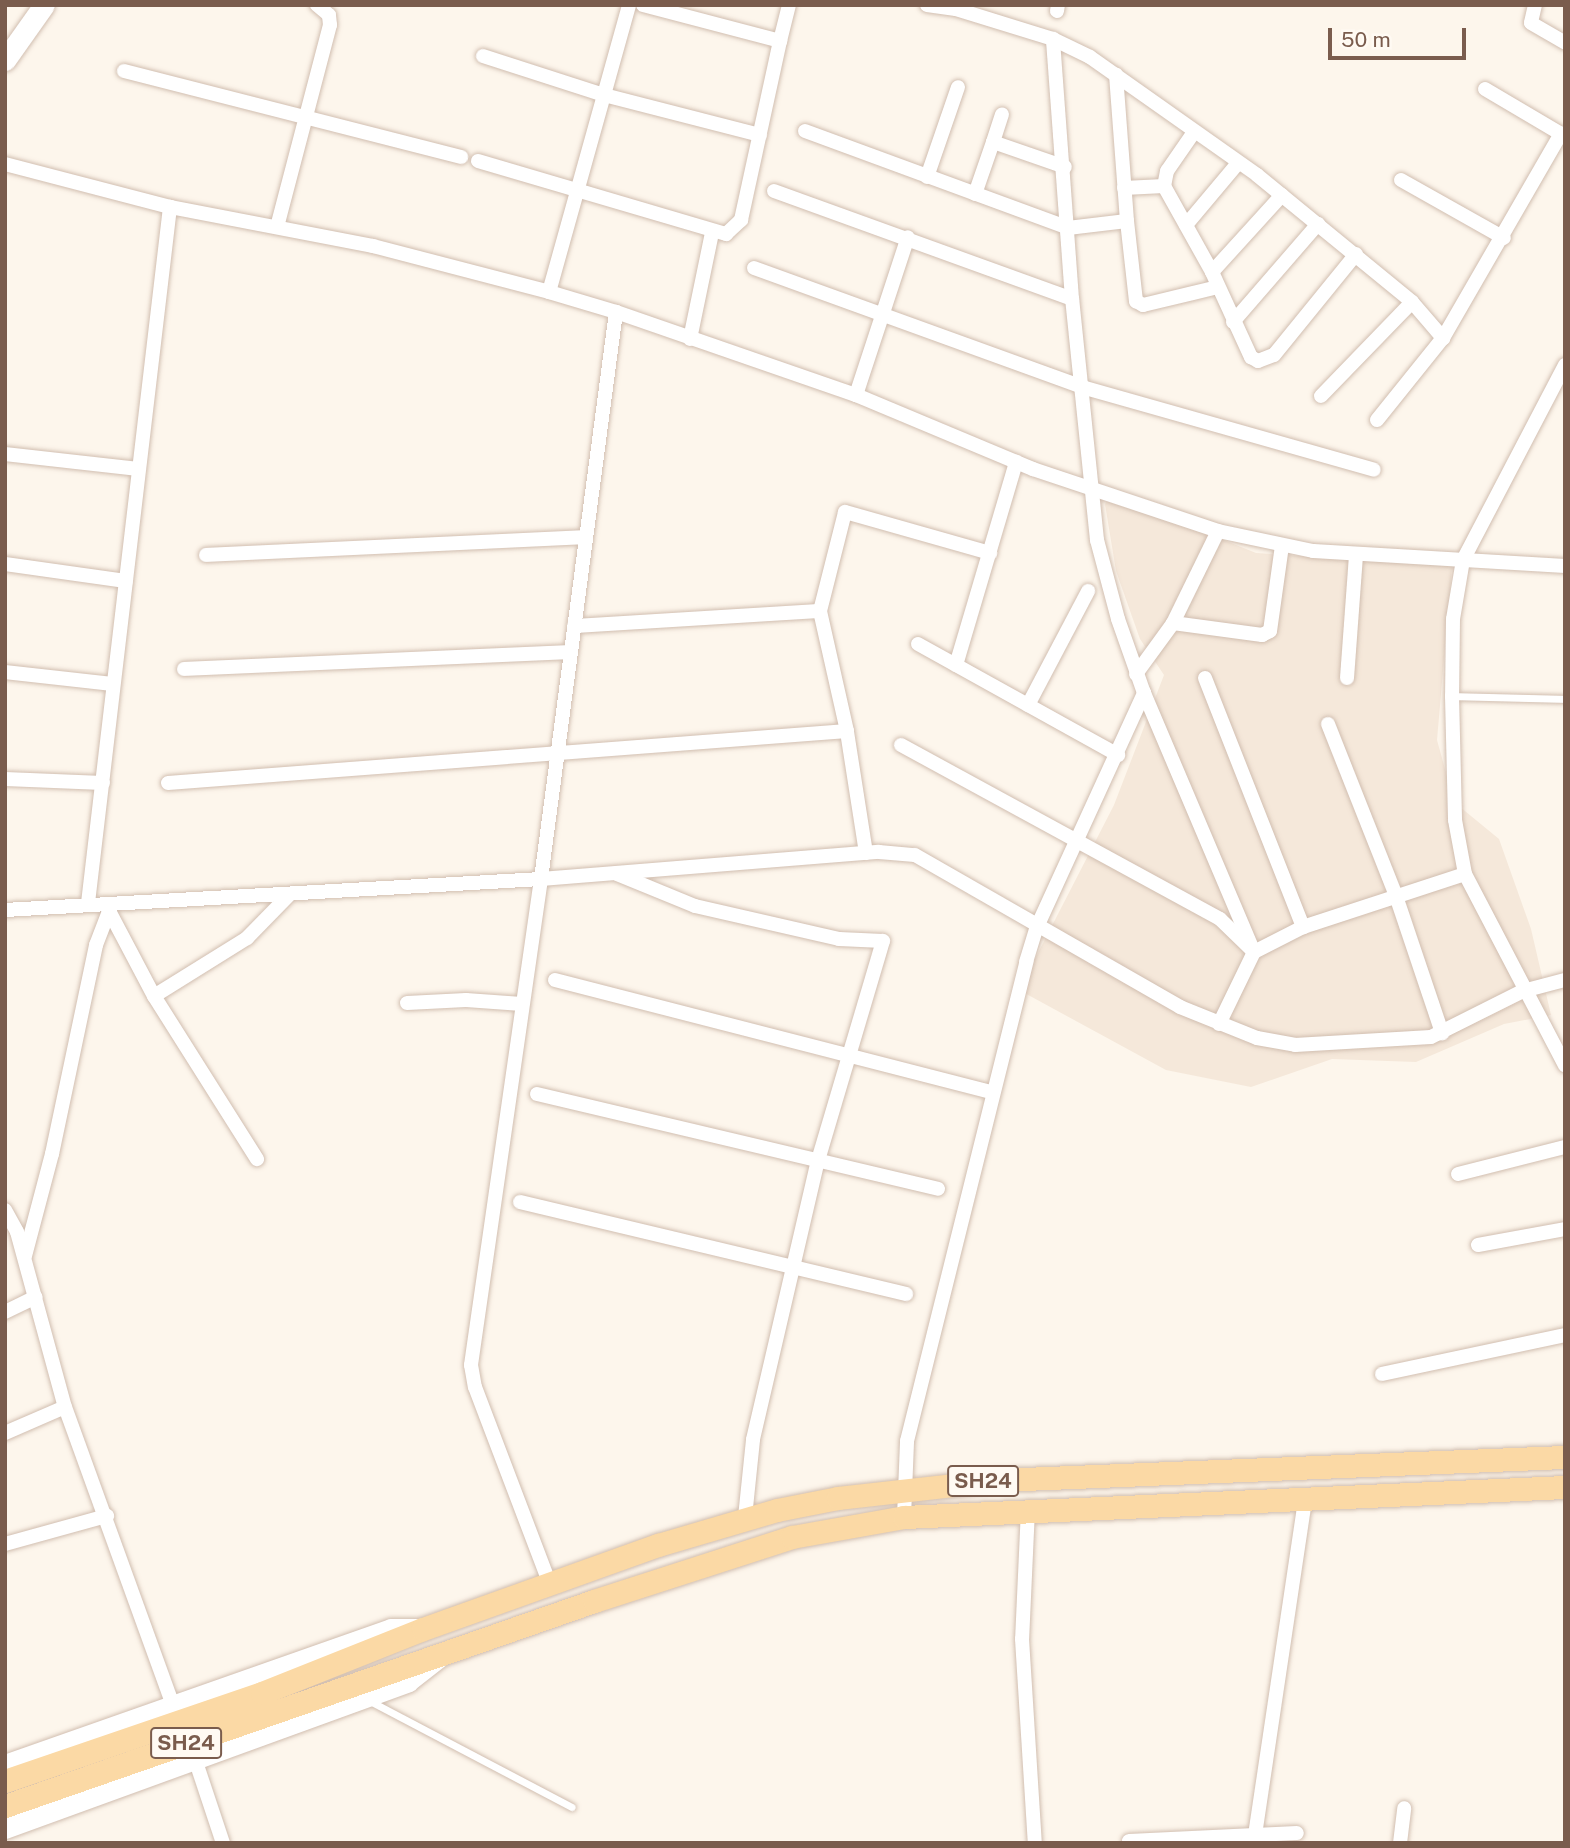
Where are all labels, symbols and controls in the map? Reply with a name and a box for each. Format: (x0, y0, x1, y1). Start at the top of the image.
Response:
scale bar (1332, 14, 1470, 58)
text: 50 m (1341, 27, 1391, 52)
road number: SH24 (946, 1464, 1020, 1498)
road number: SH24 (149, 1726, 223, 1760)

